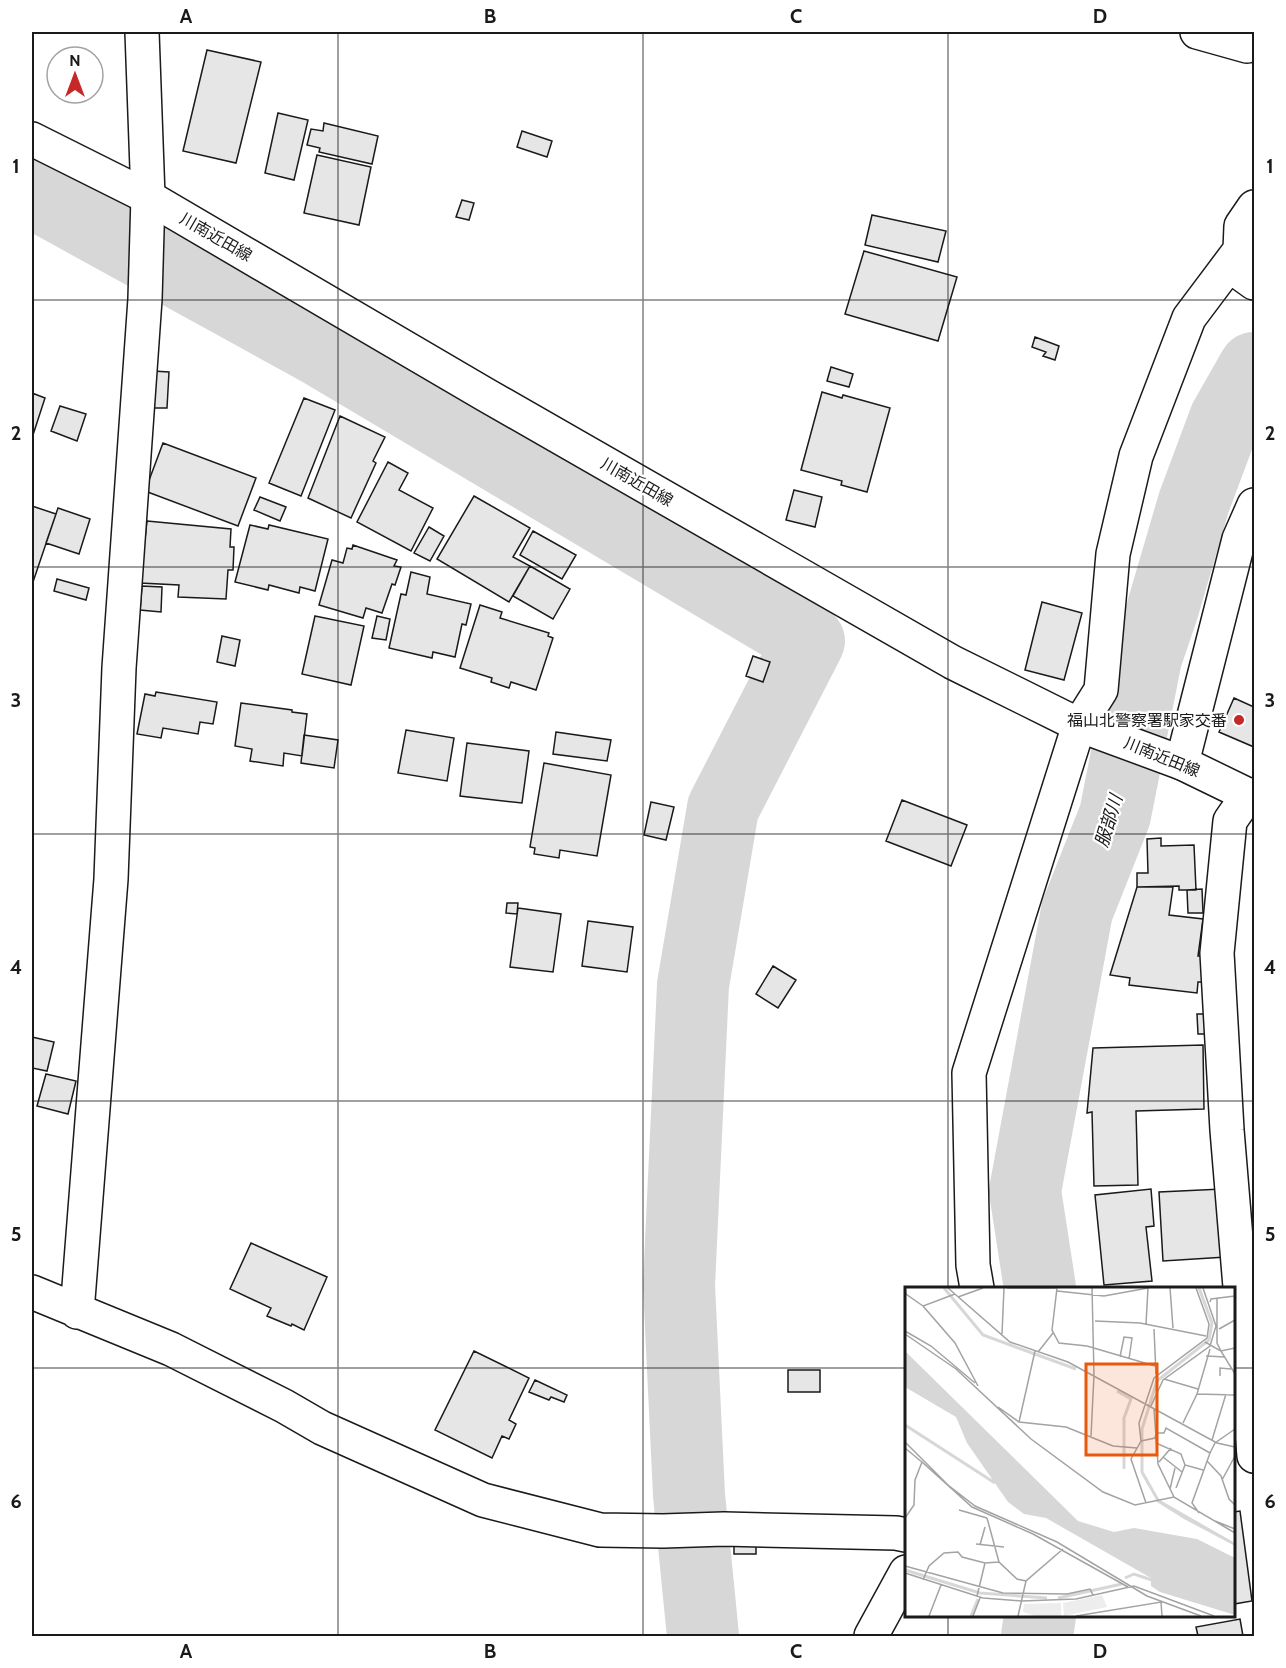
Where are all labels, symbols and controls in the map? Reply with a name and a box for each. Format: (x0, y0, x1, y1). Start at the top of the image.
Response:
text: A (180, 4, 193, 28)
text: B (484, 4, 496, 28)
text: C (790, 4, 802, 28)
text: D (1093, 4, 1107, 28)
north arrow (45, 45, 105, 105)
text: N (69, 51, 81, 70)
text: 1 (12, 154, 20, 178)
text: 1 (1266, 154, 1274, 178)
street label: 川南近田線 (177, 209, 255, 265)
text: 2 (11, 421, 21, 445)
text: 2 (1265, 421, 1275, 445)
street label: 川南近田線 (598, 454, 676, 510)
text: 3 (11, 688, 21, 712)
text: 3 (1265, 688, 1275, 712)
place label: 福山北警察署駅家交番 (1067, 711, 1227, 730)
marker: 福山北警察署駅家交番 (1232, 713, 1246, 727)
street label: 川南近田線 (1121, 733, 1203, 781)
water label: 服部川 (1091, 790, 1128, 850)
text: 4 (10, 955, 22, 979)
text: 4 (1264, 955, 1276, 979)
text: 5 (11, 1222, 21, 1246)
text: 5 (1265, 1222, 1275, 1246)
inset map (905, 1287, 1235, 1617)
text: 6 (10, 1489, 22, 1513)
text: 6 (1264, 1489, 1276, 1513)
text: A (180, 1639, 193, 1663)
text: B (484, 1639, 496, 1663)
text: C (790, 1639, 802, 1663)
text: D (1093, 1639, 1107, 1663)

